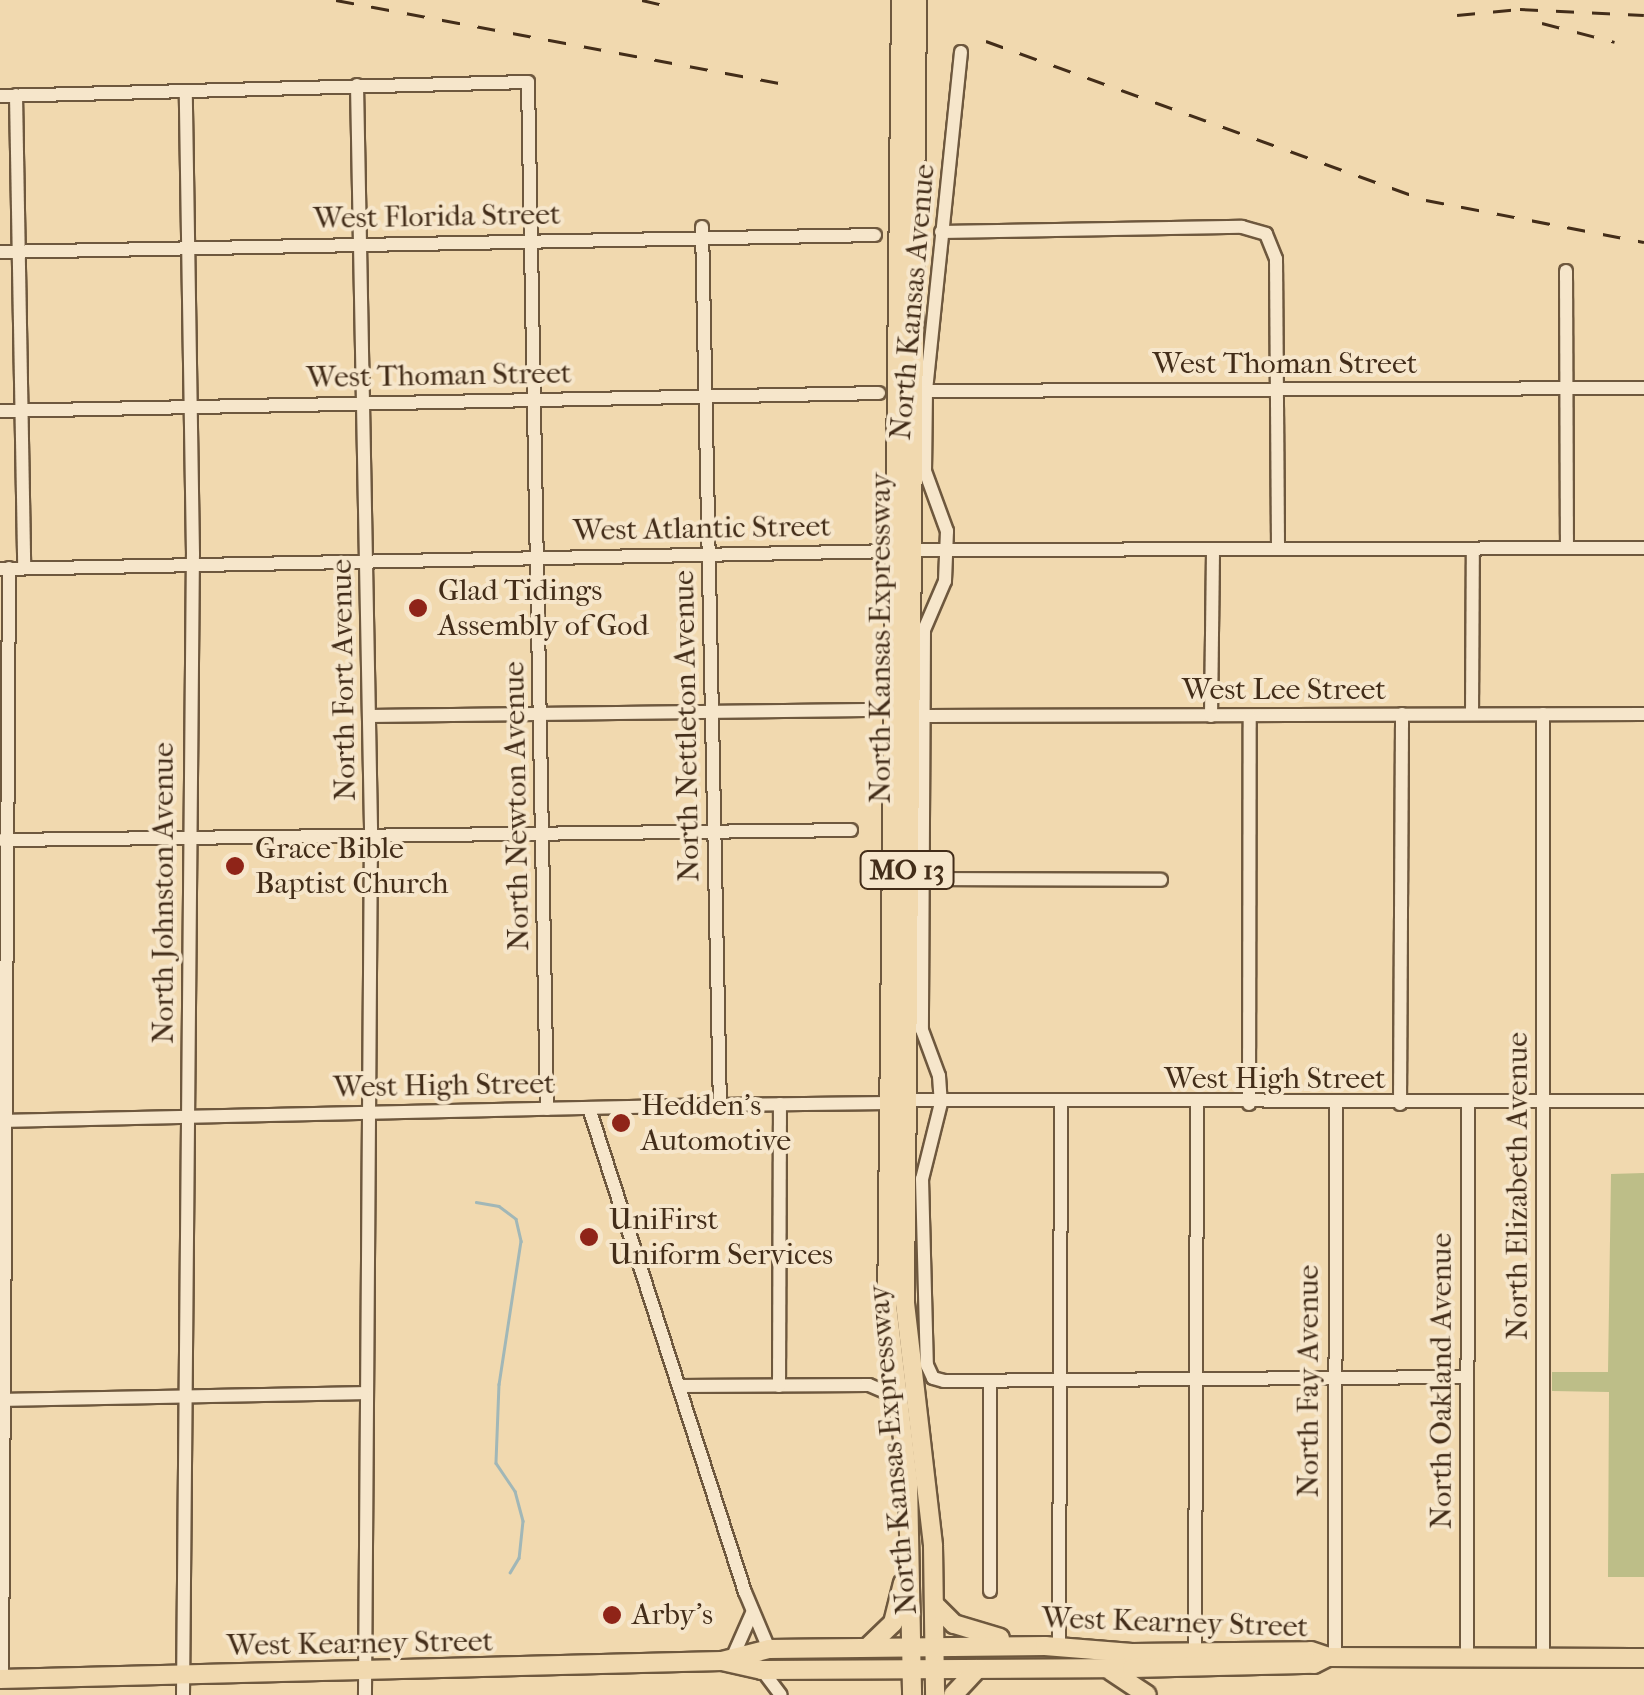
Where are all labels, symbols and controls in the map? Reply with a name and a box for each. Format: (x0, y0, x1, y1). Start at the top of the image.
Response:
street label: North Kansas Avenue (883, 163, 943, 441)
street label: West Florida Street (313, 197, 561, 237)
street label: West Thoman Street (1153, 346, 1417, 382)
street label: West Thoman Street (306, 356, 572, 396)
street label: North Kansas Expressway (863, 473, 899, 803)
street label: West Atlantic Street (573, 509, 831, 549)
street label: North Fort Avenue (324, 559, 364, 801)
street label: North Nettleton Avenue (666, 570, 708, 882)
place label: Glad Tidings Assembly of God (438, 573, 649, 644)
marker: Glad Tidings Assembly of God (407, 597, 429, 619)
street label: North Newton Avenue (496, 661, 538, 951)
street label: West Lee Street (1182, 672, 1386, 708)
street label: North Johnston Avenue (146, 742, 182, 1044)
place label: Grace Bible Baptist Church (255, 831, 449, 902)
road number: MO 13 (860, 847, 954, 893)
marker: Grace Bible Baptist Church (224, 855, 246, 877)
street label: North Elizabeth Avenue (1500, 1032, 1536, 1340)
street label: West High Street (1164, 1061, 1386, 1097)
street label: West High Street (333, 1066, 555, 1106)
place label: Hedden's Automotive (641, 1088, 791, 1158)
marker: Hedden's Automotive (610, 1112, 632, 1134)
place label: UniFirst Uniform Services (609, 1202, 833, 1272)
marker: UniFirst Uniform Services (578, 1226, 600, 1248)
street label: North Oakland Avenue (1424, 1233, 1460, 1529)
street label: North Fay Avenue (1291, 1265, 1327, 1497)
street label: North Kansas Expressway (861, 1284, 925, 1616)
place label: Arby's (632, 1597, 713, 1633)
street label: West Kearney Street (1041, 1600, 1309, 1646)
marker: Arby's (601, 1604, 623, 1626)
street label: West Kearney Street (226, 1624, 494, 1664)

